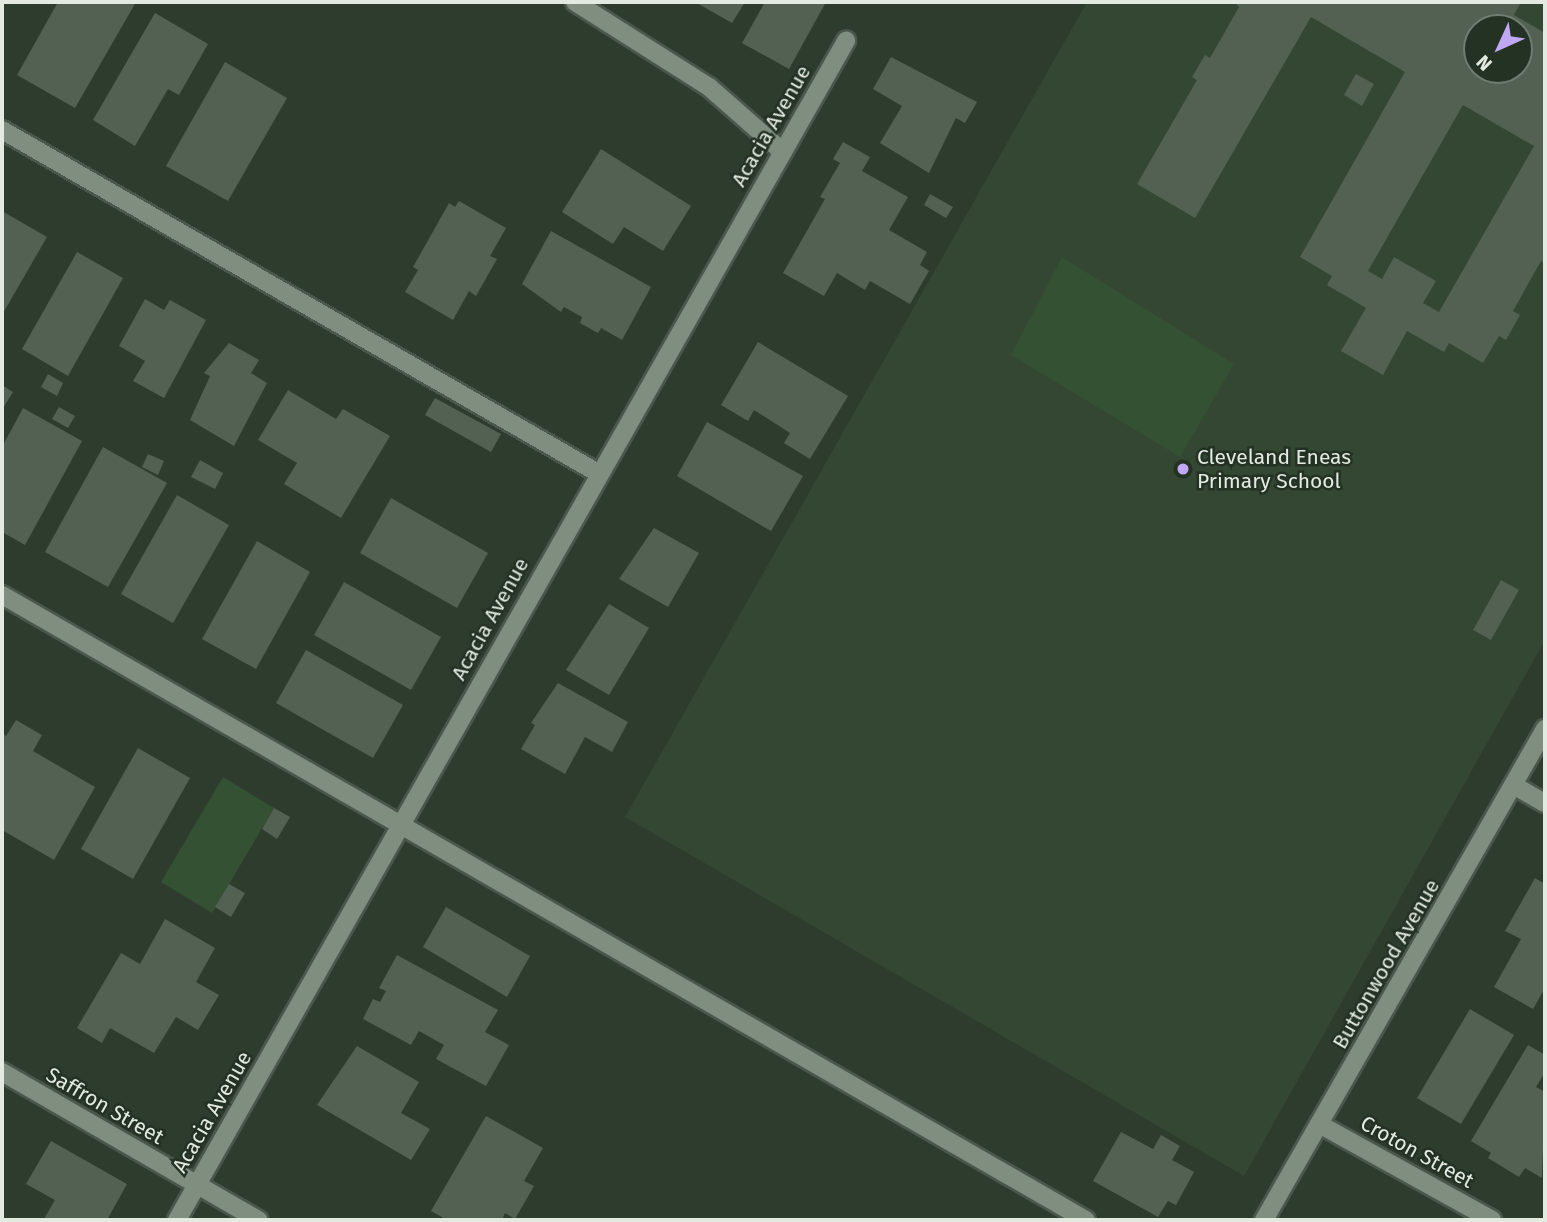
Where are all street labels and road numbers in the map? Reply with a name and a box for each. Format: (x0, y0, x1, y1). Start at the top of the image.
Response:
street label: Acacia Avenue (726, 61, 816, 191)
street label: Acacia Avenue (446, 553, 534, 685)
street label: Buttonwood Avenue (1327, 875, 1445, 1053)
street label: Acacia Avenue (167, 1047, 257, 1177)
street label: Saffron Street (42, 1062, 168, 1150)
street label: Croton Street (1356, 1111, 1478, 1193)

